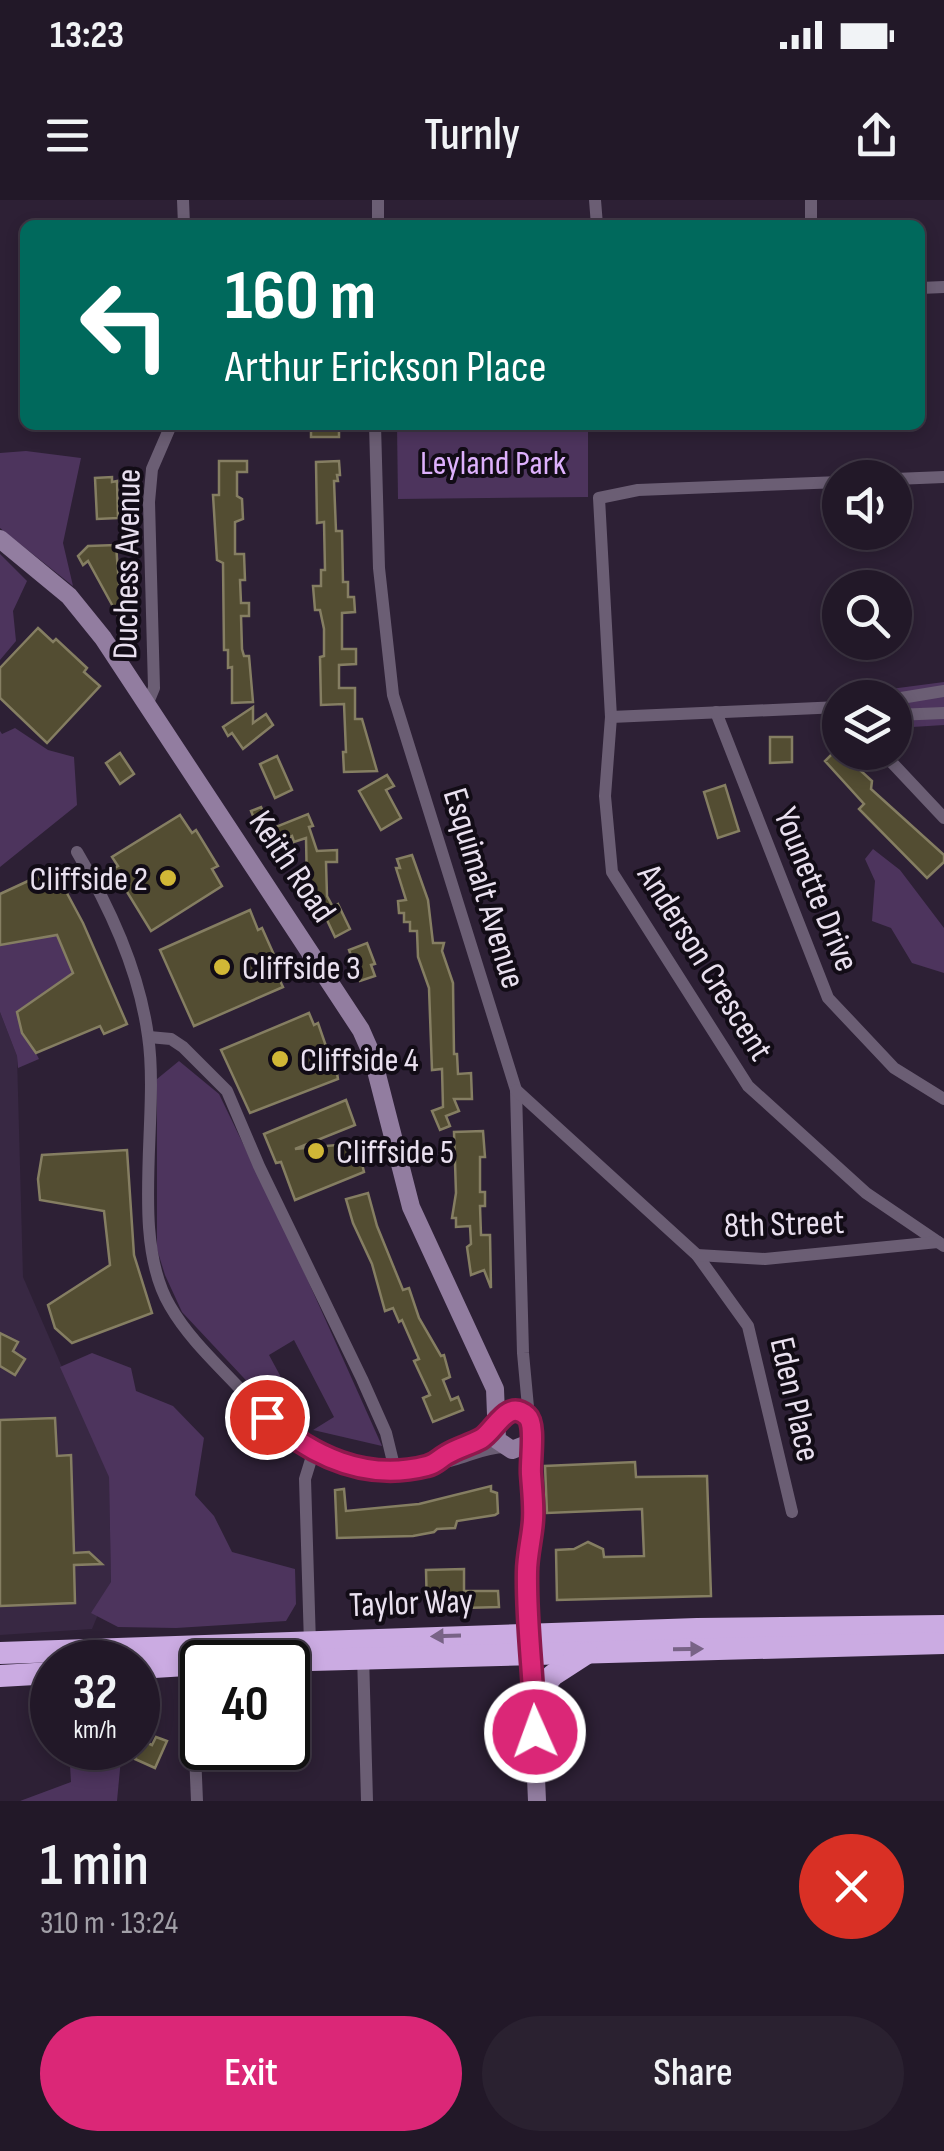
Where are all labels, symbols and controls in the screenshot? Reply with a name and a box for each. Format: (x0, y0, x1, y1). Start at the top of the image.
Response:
text: 13:23 (50, 13, 124, 58)
icon: menu (40, 108, 95, 163)
text: Turnly (424, 108, 520, 163)
icon: share (849, 108, 904, 163)
text: 160 m (225, 255, 376, 339)
icon: left (60, 260, 190, 390)
text: Arthur Erickson Place (225, 340, 547, 395)
park label: Leyland Park (420, 442, 567, 485)
map controls (822, 460, 912, 770)
button: sound (822, 460, 912, 550)
street label: Duchess Avenue (104, 468, 151, 660)
button: search (822, 570, 912, 660)
button: layers (822, 680, 912, 770)
street label: Esquimalt Avenue (433, 783, 534, 994)
street label: Younette Drive (763, 801, 868, 978)
street label: Keith Road (239, 803, 345, 931)
street label: Anderson Crescent (627, 856, 782, 1069)
place label: Cliffside 2 (29, 858, 148, 901)
marker: Cliffside 2 (157, 867, 179, 889)
place label: Cliffside 3 (242, 947, 361, 990)
marker: Cliffside 3 (211, 956, 233, 978)
place label: Cliffside 4 (300, 1039, 419, 1082)
marker: Cliffside 4 (269, 1048, 291, 1070)
place label: Cliffside 5 (336, 1131, 454, 1174)
marker: Cliffside 5 (305, 1140, 327, 1162)
street label: 8th Street (723, 1201, 845, 1248)
street label: Eden Place (759, 1333, 830, 1466)
pin (225, 1375, 310, 1460)
icon: arrive (240, 1390, 295, 1445)
street label: Taylor Way (348, 1580, 474, 1627)
one-way arrow (429, 1629, 461, 1645)
speed limit sign: 40 (180, 1640, 310, 1770)
one-way arrow (672, 1641, 704, 1657)
text: 32 (73, 1663, 117, 1723)
position arrow (483, 1680, 587, 1784)
text: km/h (73, 1715, 117, 1746)
text: 1 min (40, 1830, 149, 1902)
button: close (799, 1834, 904, 1939)
text: 310 m · 13:24 (40, 1904, 178, 1943)
button: Exit (40, 2016, 462, 2131)
button: Share (482, 2016, 904, 2131)

